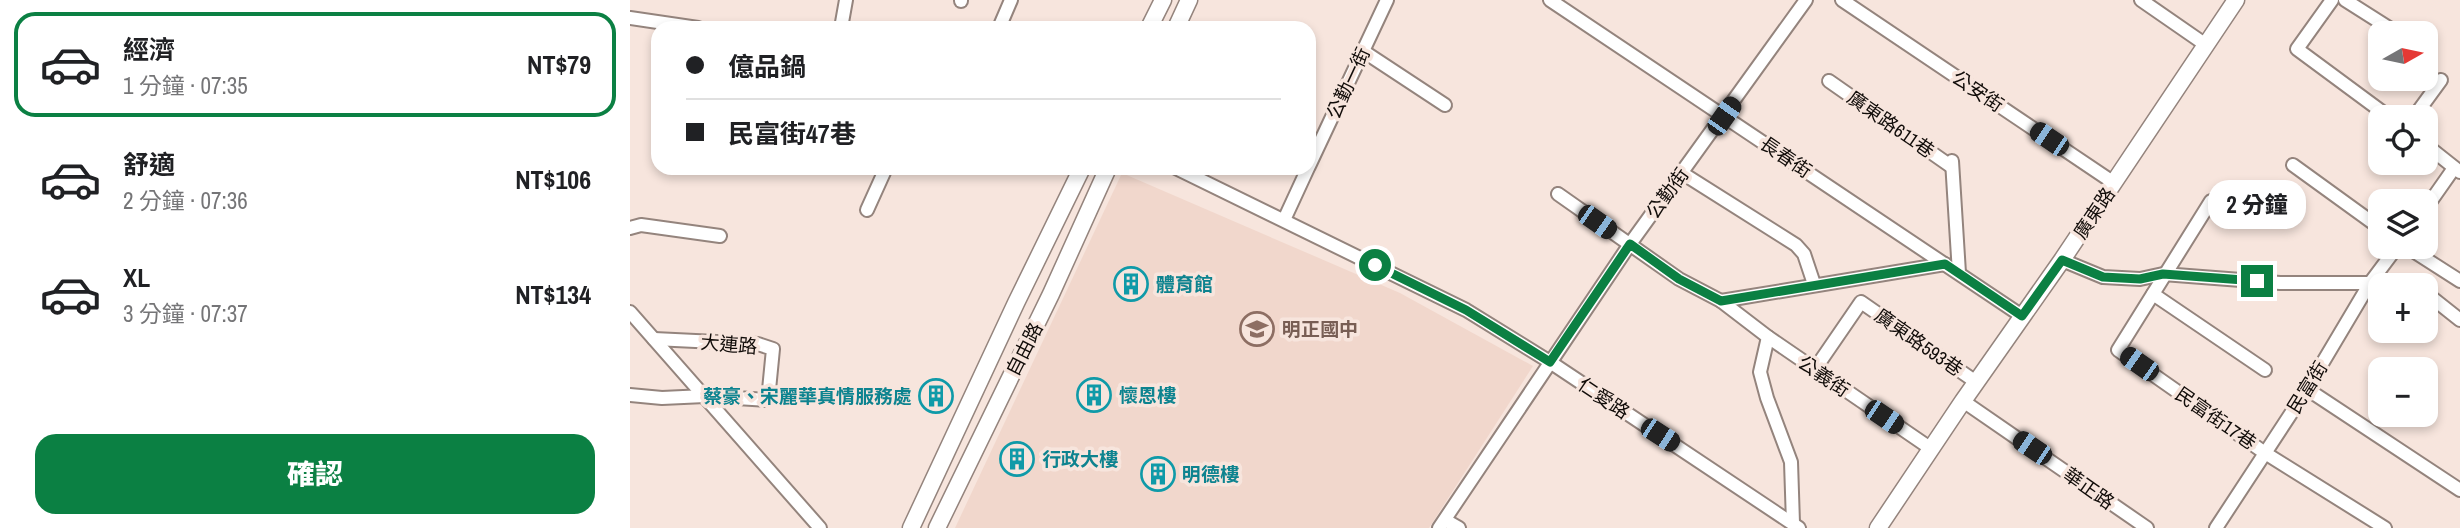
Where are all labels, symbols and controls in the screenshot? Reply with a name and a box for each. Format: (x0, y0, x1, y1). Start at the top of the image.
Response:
north arrow (2368, 21, 2438, 91)
map controls (2368, 21, 2438, 427)
text: 經濟 (123, 32, 175, 67)
icon: car (39, 33, 102, 96)
street label: 公勤一街 (1320, 43, 1376, 123)
text: NT$79 (527, 47, 591, 82)
text: 億品鍋 (728, 49, 806, 84)
street label: 公安街 (1947, 64, 2009, 118)
text: 1 分鐘 · 07:35 (123, 70, 248, 101)
street label: 廣東路611巷 (1842, 84, 1940, 164)
car (1704, 93, 1745, 139)
button: locate (2368, 105, 2438, 175)
text: 民富街47巷 (728, 116, 856, 151)
car (2026, 119, 2073, 159)
street label: 長春街 (1755, 130, 1817, 184)
text: 舒適 (123, 147, 175, 182)
icon: car (39, 148, 102, 211)
text: NT$106 (515, 162, 591, 197)
street label: 公勤街 (1640, 162, 1694, 224)
callout: 2 分鐘 (2208, 180, 2306, 229)
street label: 廣東路 (2067, 182, 2121, 244)
text: 2 分鐘 · 07:36 (123, 185, 248, 216)
text: 2 分鐘 (2226, 189, 2288, 220)
button: layers (2368, 189, 2438, 259)
car (1574, 201, 1621, 243)
route start (1359, 249, 1391, 281)
text: XL (123, 260, 150, 295)
icon: car (39, 263, 102, 326)
building icon: 體育館 (1112, 265, 1150, 303)
route end (2241, 265, 2273, 297)
place label: 體育館 (1156, 271, 1213, 297)
button: + (2368, 273, 2438, 343)
text: NT$134 (515, 277, 591, 312)
text: 3 分鐘 · 07:37 (123, 298, 248, 329)
street label: 廣東路593巷 (1870, 302, 1968, 382)
school or university icon: 明正國中 (1238, 310, 1276, 348)
place label: 明正國中 (1282, 316, 1358, 342)
street label: 自由路 (999, 318, 1049, 380)
street label: 大連路 (699, 329, 759, 359)
car (2116, 343, 2163, 385)
street label: 公義街 (1793, 349, 1855, 403)
street label: 民富街 (2281, 356, 2333, 418)
button: − (2368, 357, 2438, 427)
street label: 仁愛路 (1573, 371, 1635, 425)
building icon: 懷恩樓 (1075, 376, 1113, 414)
building icon: 蔡豪、宋麗華真情服務處 (917, 377, 955, 415)
street label: 民富街17巷 (2170, 381, 2262, 455)
place label: 懷恩樓 (1119, 382, 1176, 408)
place label: 蔡豪、宋麗華真情服務處 (703, 383, 912, 409)
car (1861, 397, 1908, 437)
car (1637, 415, 1684, 455)
car (2009, 428, 2056, 468)
button: 確認 (35, 434, 595, 514)
building icon: 行政大樓 (998, 440, 1036, 478)
place label: 行政大樓 (1042, 446, 1118, 472)
building icon: 明德樓 (1139, 455, 1177, 493)
place label: 明德樓 (1182, 461, 1239, 487)
street label: 華正路 (2058, 461, 2120, 515)

